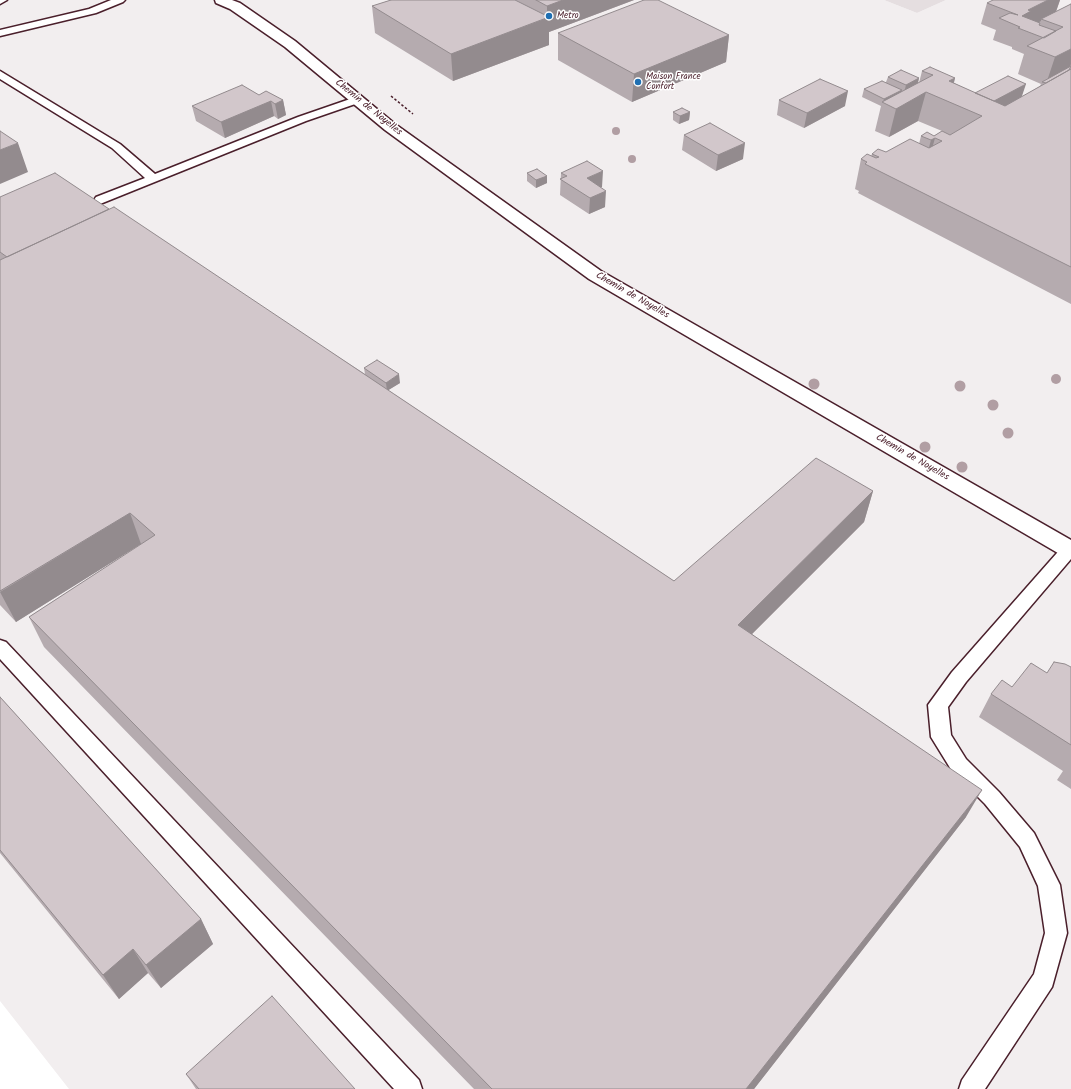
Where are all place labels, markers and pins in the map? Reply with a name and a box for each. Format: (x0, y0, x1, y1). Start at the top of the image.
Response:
marker: Metro (544, 11, 554, 21)
place label: Metro (557, 11, 579, 21)
place label: Maison France Confort (646, 72, 701, 93)
marker: Maison France Confort (633, 77, 643, 87)

